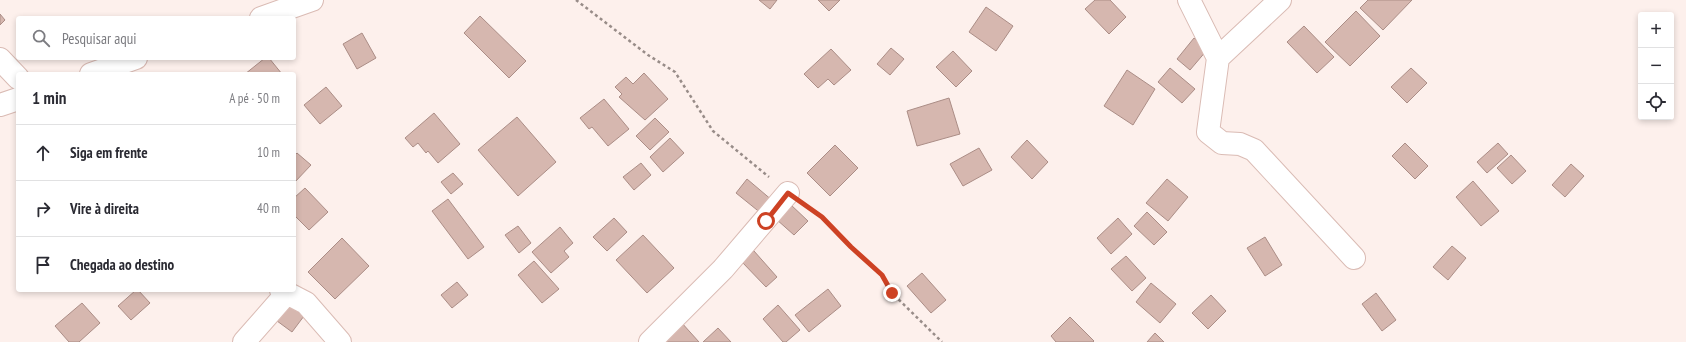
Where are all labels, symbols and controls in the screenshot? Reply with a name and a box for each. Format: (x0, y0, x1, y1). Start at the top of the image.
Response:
map controls (1638, 12, 1674, 120)
button: + (1638, 12, 1674, 48)
search box (16, 16, 296, 60)
icon: search (30, 27, 52, 49)
text: Pesquisar aqui (62, 29, 136, 48)
button: − (1638, 48, 1674, 84)
button: locate (1638, 84, 1674, 120)
text: 1 min (32, 87, 66, 109)
text: A pé · 50 m (229, 90, 280, 107)
icon: ahead (32, 142, 54, 164)
text: Siga em frente (70, 143, 148, 162)
text: 10 m (257, 144, 280, 161)
icon: right (32, 198, 54, 220)
text: Vire à direita (70, 199, 139, 218)
text: 40 m (257, 200, 280, 217)
route start (757, 212, 775, 230)
icon: arrive (32, 254, 54, 276)
text: Chegada ao destino (70, 255, 174, 274)
route end (883, 284, 901, 302)

